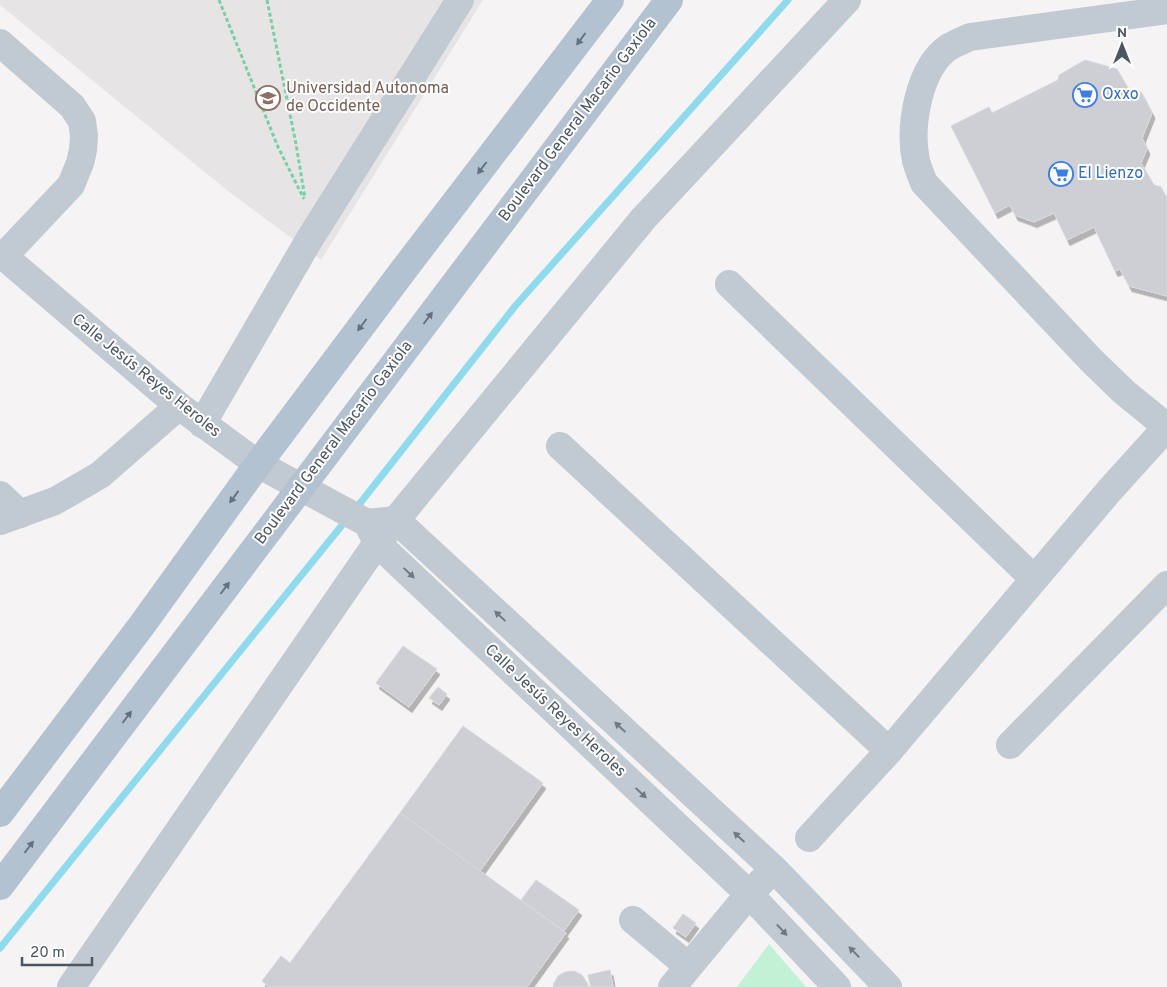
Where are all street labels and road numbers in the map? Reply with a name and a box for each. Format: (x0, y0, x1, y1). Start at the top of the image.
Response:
street label: Boulevard General Macario Gaxiola (495, 14, 661, 226)
street label: Calle Jesús Reyes Heroles (67, 310, 225, 442)
street label: Boulevard General Macario Gaxiola (251, 337, 417, 549)
street label: Calle Jesús Reyes Heroles (480, 640, 630, 782)

